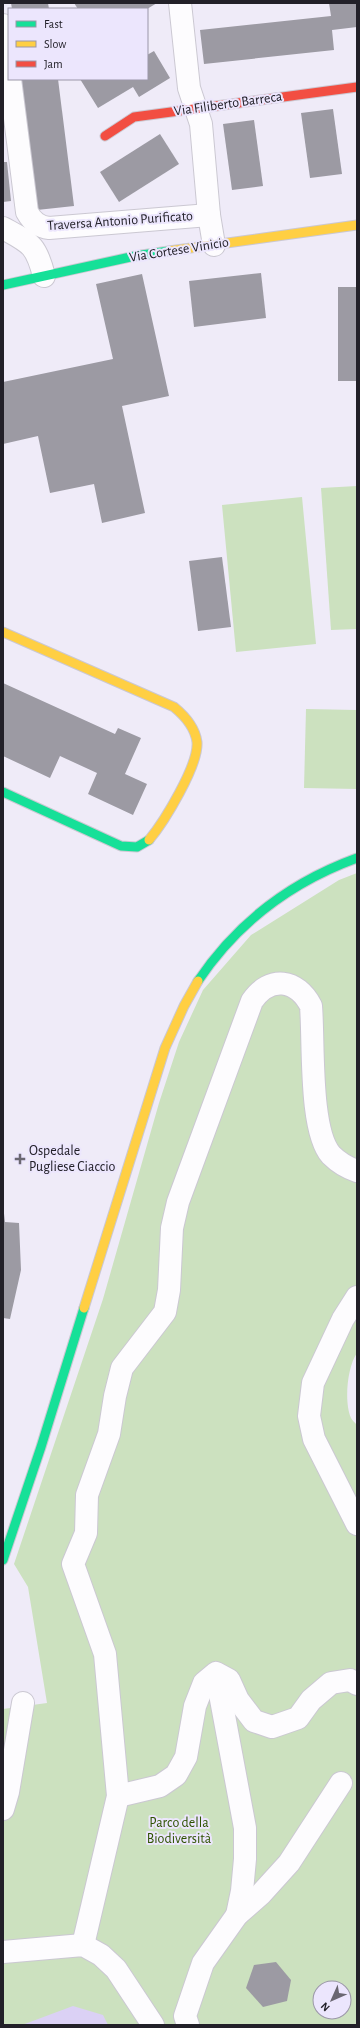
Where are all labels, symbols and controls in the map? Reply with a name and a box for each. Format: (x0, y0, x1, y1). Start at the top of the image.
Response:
legend (8, 8, 148, 80)
text: Fast (44, 18, 63, 30)
text: Slow (44, 38, 66, 50)
text: Jam (44, 58, 63, 70)
street label: Via Filiberto Barreca (173, 89, 283, 119)
street label: Traversa Antonio Purificato (47, 209, 193, 233)
street label: Via Cortese Vinicio (128, 235, 230, 265)
place label: Ospedale Pugliese Ciaccio (29, 1144, 116, 1174)
marker: Ospedale Pugliese Ciaccio (14, 1153, 26, 1165)
park label: Parco della Biodiversità (147, 1816, 212, 1846)
north arrow (312, 1980, 352, 2020)
text: N (319, 2000, 332, 2013)

